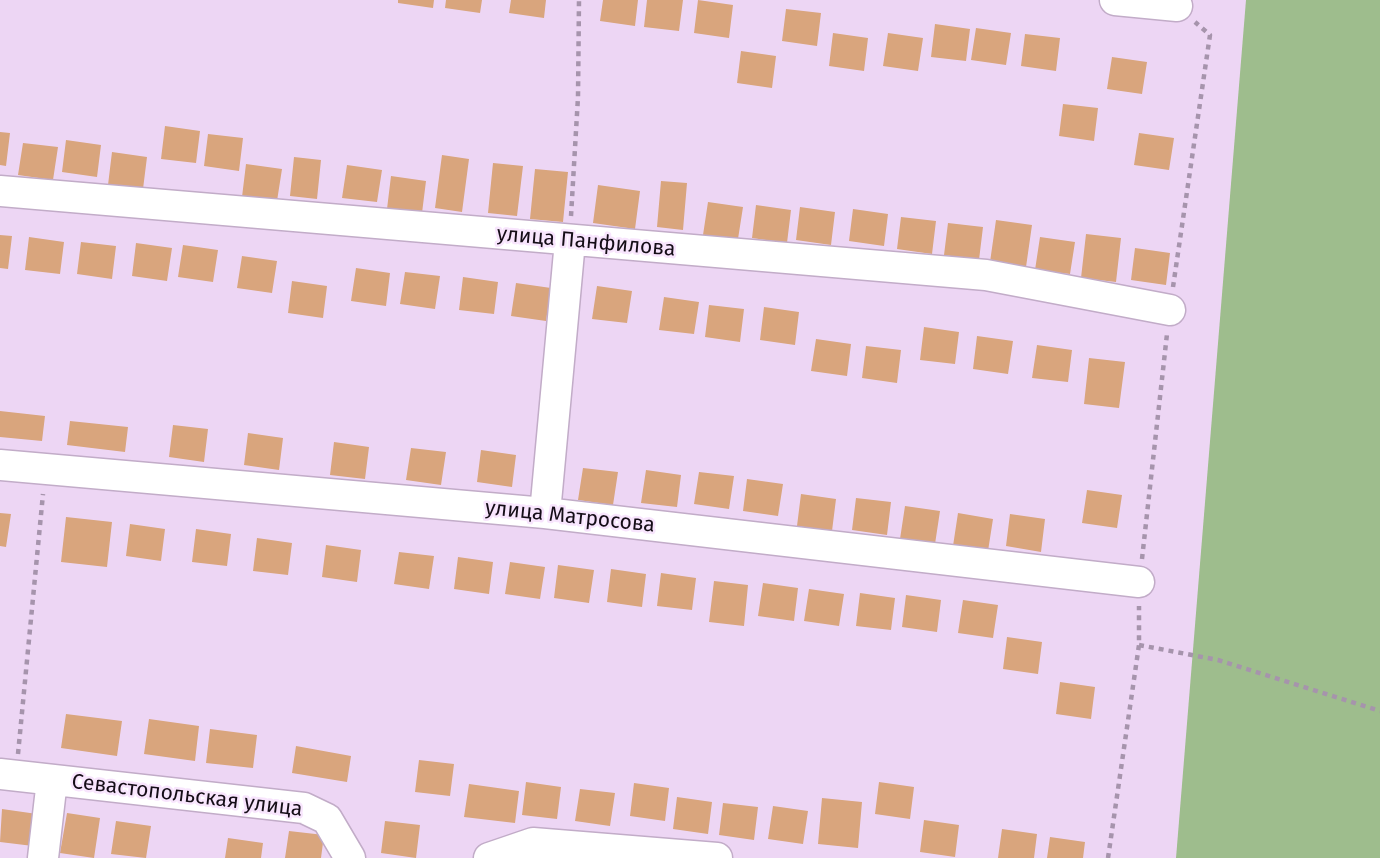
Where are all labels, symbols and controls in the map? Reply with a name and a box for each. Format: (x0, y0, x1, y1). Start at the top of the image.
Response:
street label: улица Панфилова (496, 222, 676, 262)
street label: улица Матросова (484, 496, 656, 538)
street label: Севастопольская улица (70, 769, 304, 823)

